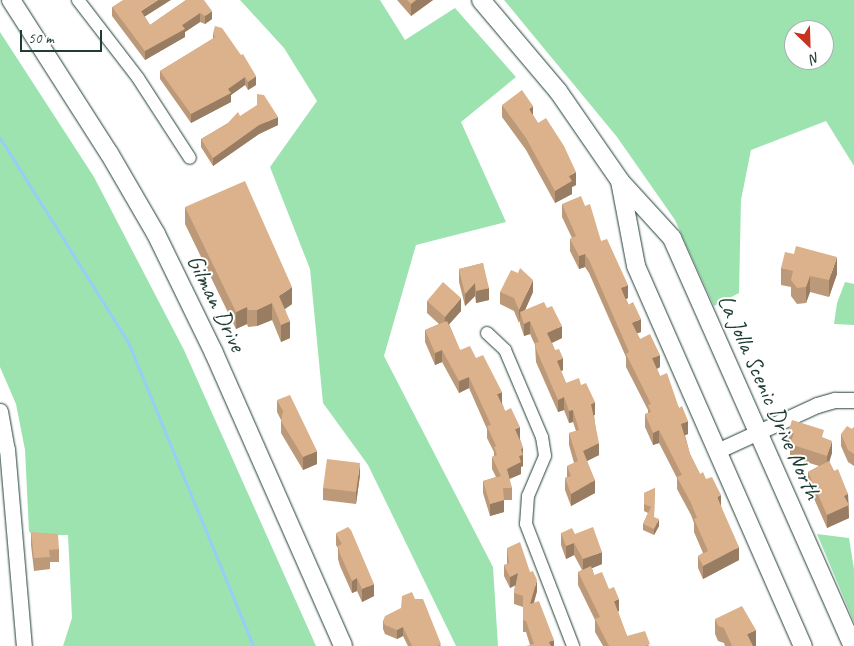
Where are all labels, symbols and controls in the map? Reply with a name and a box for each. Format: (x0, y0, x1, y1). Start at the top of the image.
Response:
scale bar (22, 20, 105, 52)
north arrow (784, 20, 834, 70)
text: 50 m (28, 29, 54, 48)
text: N (807, 49, 822, 68)
street label: Gilman Drive (180, 250, 252, 356)
street label: La Jolla Scenic Drive North (711, 290, 827, 504)

